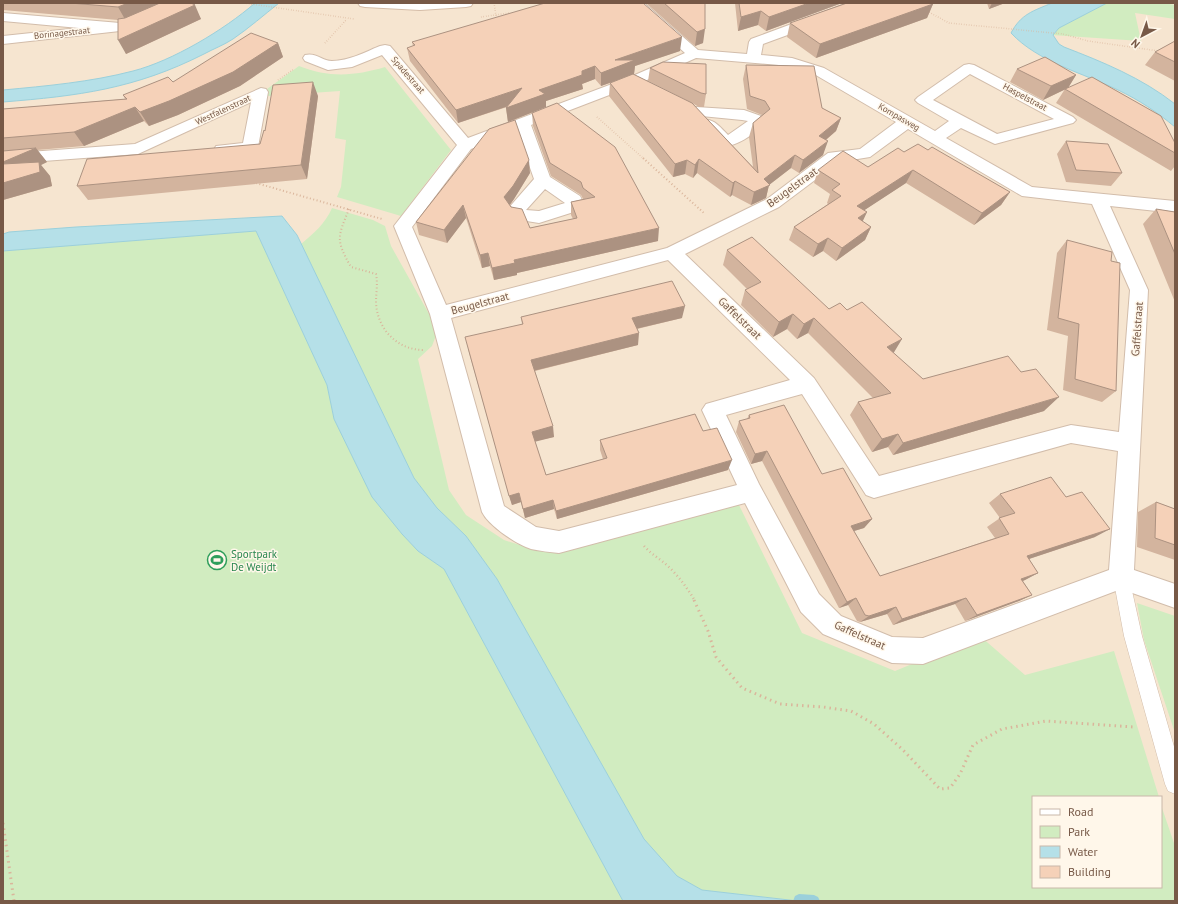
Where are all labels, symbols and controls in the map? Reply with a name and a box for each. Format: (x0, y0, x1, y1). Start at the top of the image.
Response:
north arrow (1122, 16, 1162, 56)
street label: Borinagestraat (33, 24, 90, 41)
text: N (1128, 36, 1143, 51)
street label: Spadestraat (389, 54, 427, 95)
street label: Haspelstraat (1001, 80, 1049, 113)
street label: Westfalenstraat (193, 92, 252, 127)
street label: Kompasweg (877, 100, 922, 133)
street label: Beugelstraat (764, 164, 820, 210)
street label: Beugelstraat (450, 288, 511, 317)
street label: Gaffelstraat (715, 294, 765, 342)
street label: Gaffelstraat (1128, 301, 1146, 357)
place label: Sportpark De Weijdt (231, 547, 278, 574)
sports icon: Sportpark De Weijdt (206, 549, 228, 571)
street label: Gaffelstraat (832, 617, 888, 653)
legend (1032, 796, 1162, 888)
text: Road (1068, 804, 1093, 819)
text: Park (1068, 824, 1090, 839)
text: Water (1068, 844, 1098, 859)
text: Building (1068, 864, 1111, 879)

